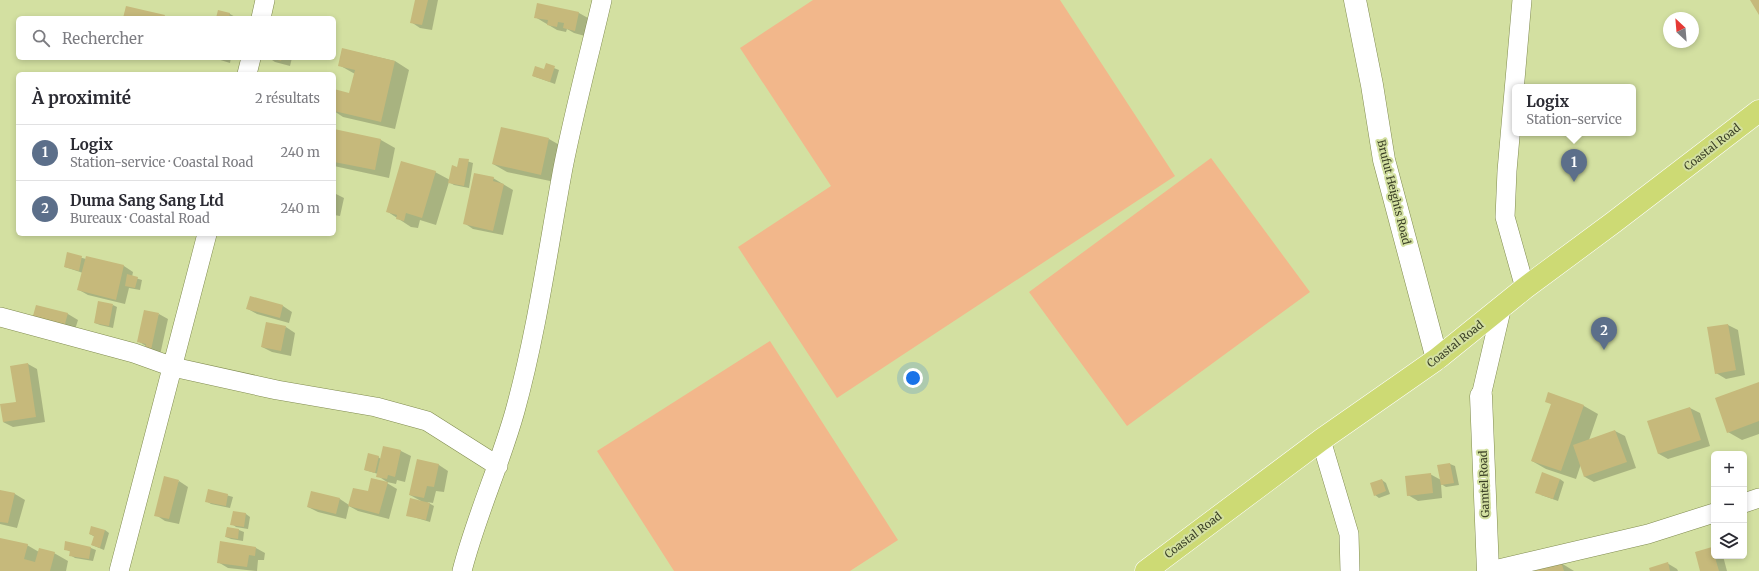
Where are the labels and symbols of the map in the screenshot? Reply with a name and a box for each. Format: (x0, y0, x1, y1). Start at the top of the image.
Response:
north arrow (1663, 12, 1699, 48)
street label: Coastal Road (1681, 120, 1743, 173)
street label: Brufut Heights Road (1374, 138, 1414, 246)
pin: 1 (1561, 149, 1587, 182)
street label: Coastal Road (1424, 317, 1486, 370)
pin: 2 (1591, 317, 1617, 350)
your location (903, 368, 923, 388)
street label: Gamtel Road (1476, 450, 1492, 518)
street label: Coastal Road (1162, 509, 1225, 561)

